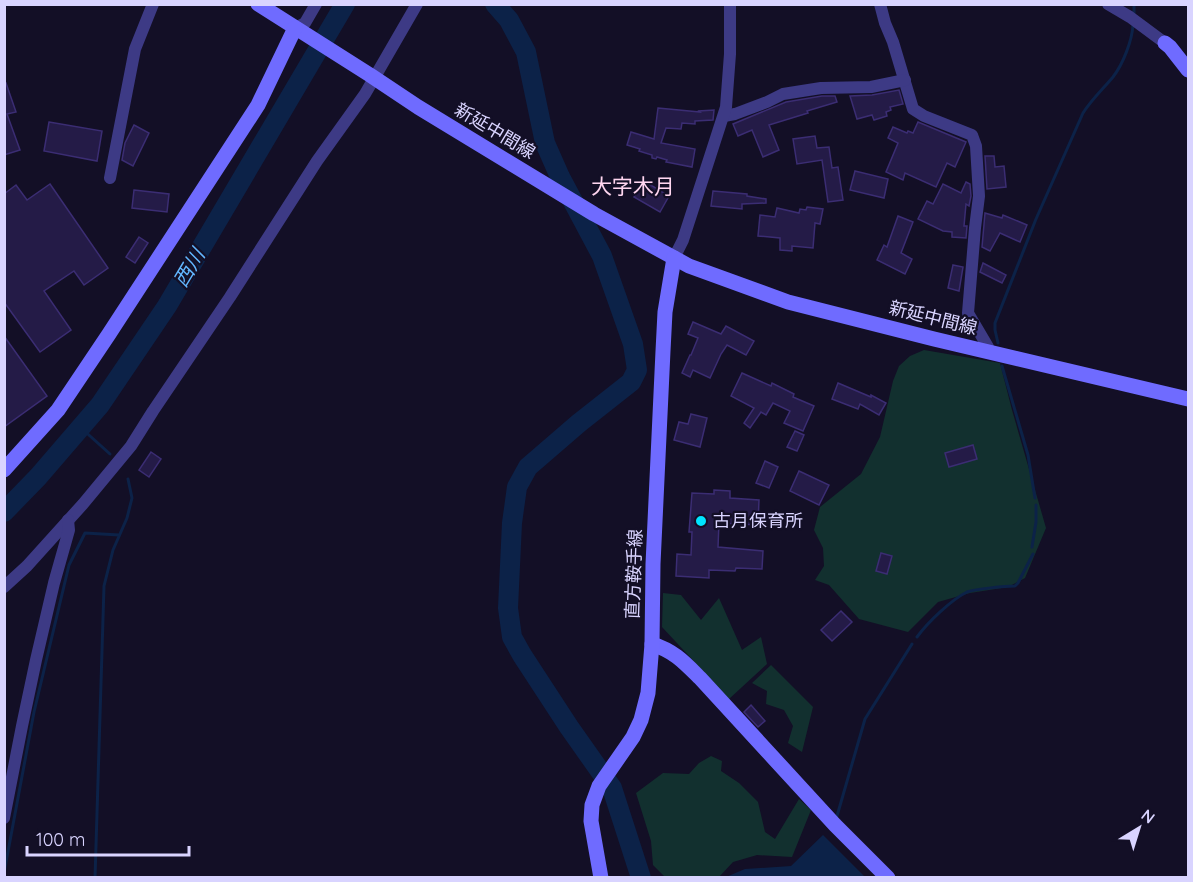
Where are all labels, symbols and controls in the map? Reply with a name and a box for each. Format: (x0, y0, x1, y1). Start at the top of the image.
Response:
street label: 新延中間線 (451, 98, 540, 164)
district label: 大字木月 (591, 173, 675, 199)
water label: 西川 (168, 242, 211, 291)
street label: 新延中間線 (887, 295, 980, 340)
place label: 古月保育所 (713, 509, 803, 532)
marker: 古月保育所 (694, 514, 708, 528)
street label: 直方鞍手線 (620, 529, 647, 619)
north arrow (1109, 798, 1169, 858)
text: N (1137, 805, 1159, 828)
scale bar (27, 819, 189, 857)
text: 100 m (36, 828, 85, 851)

